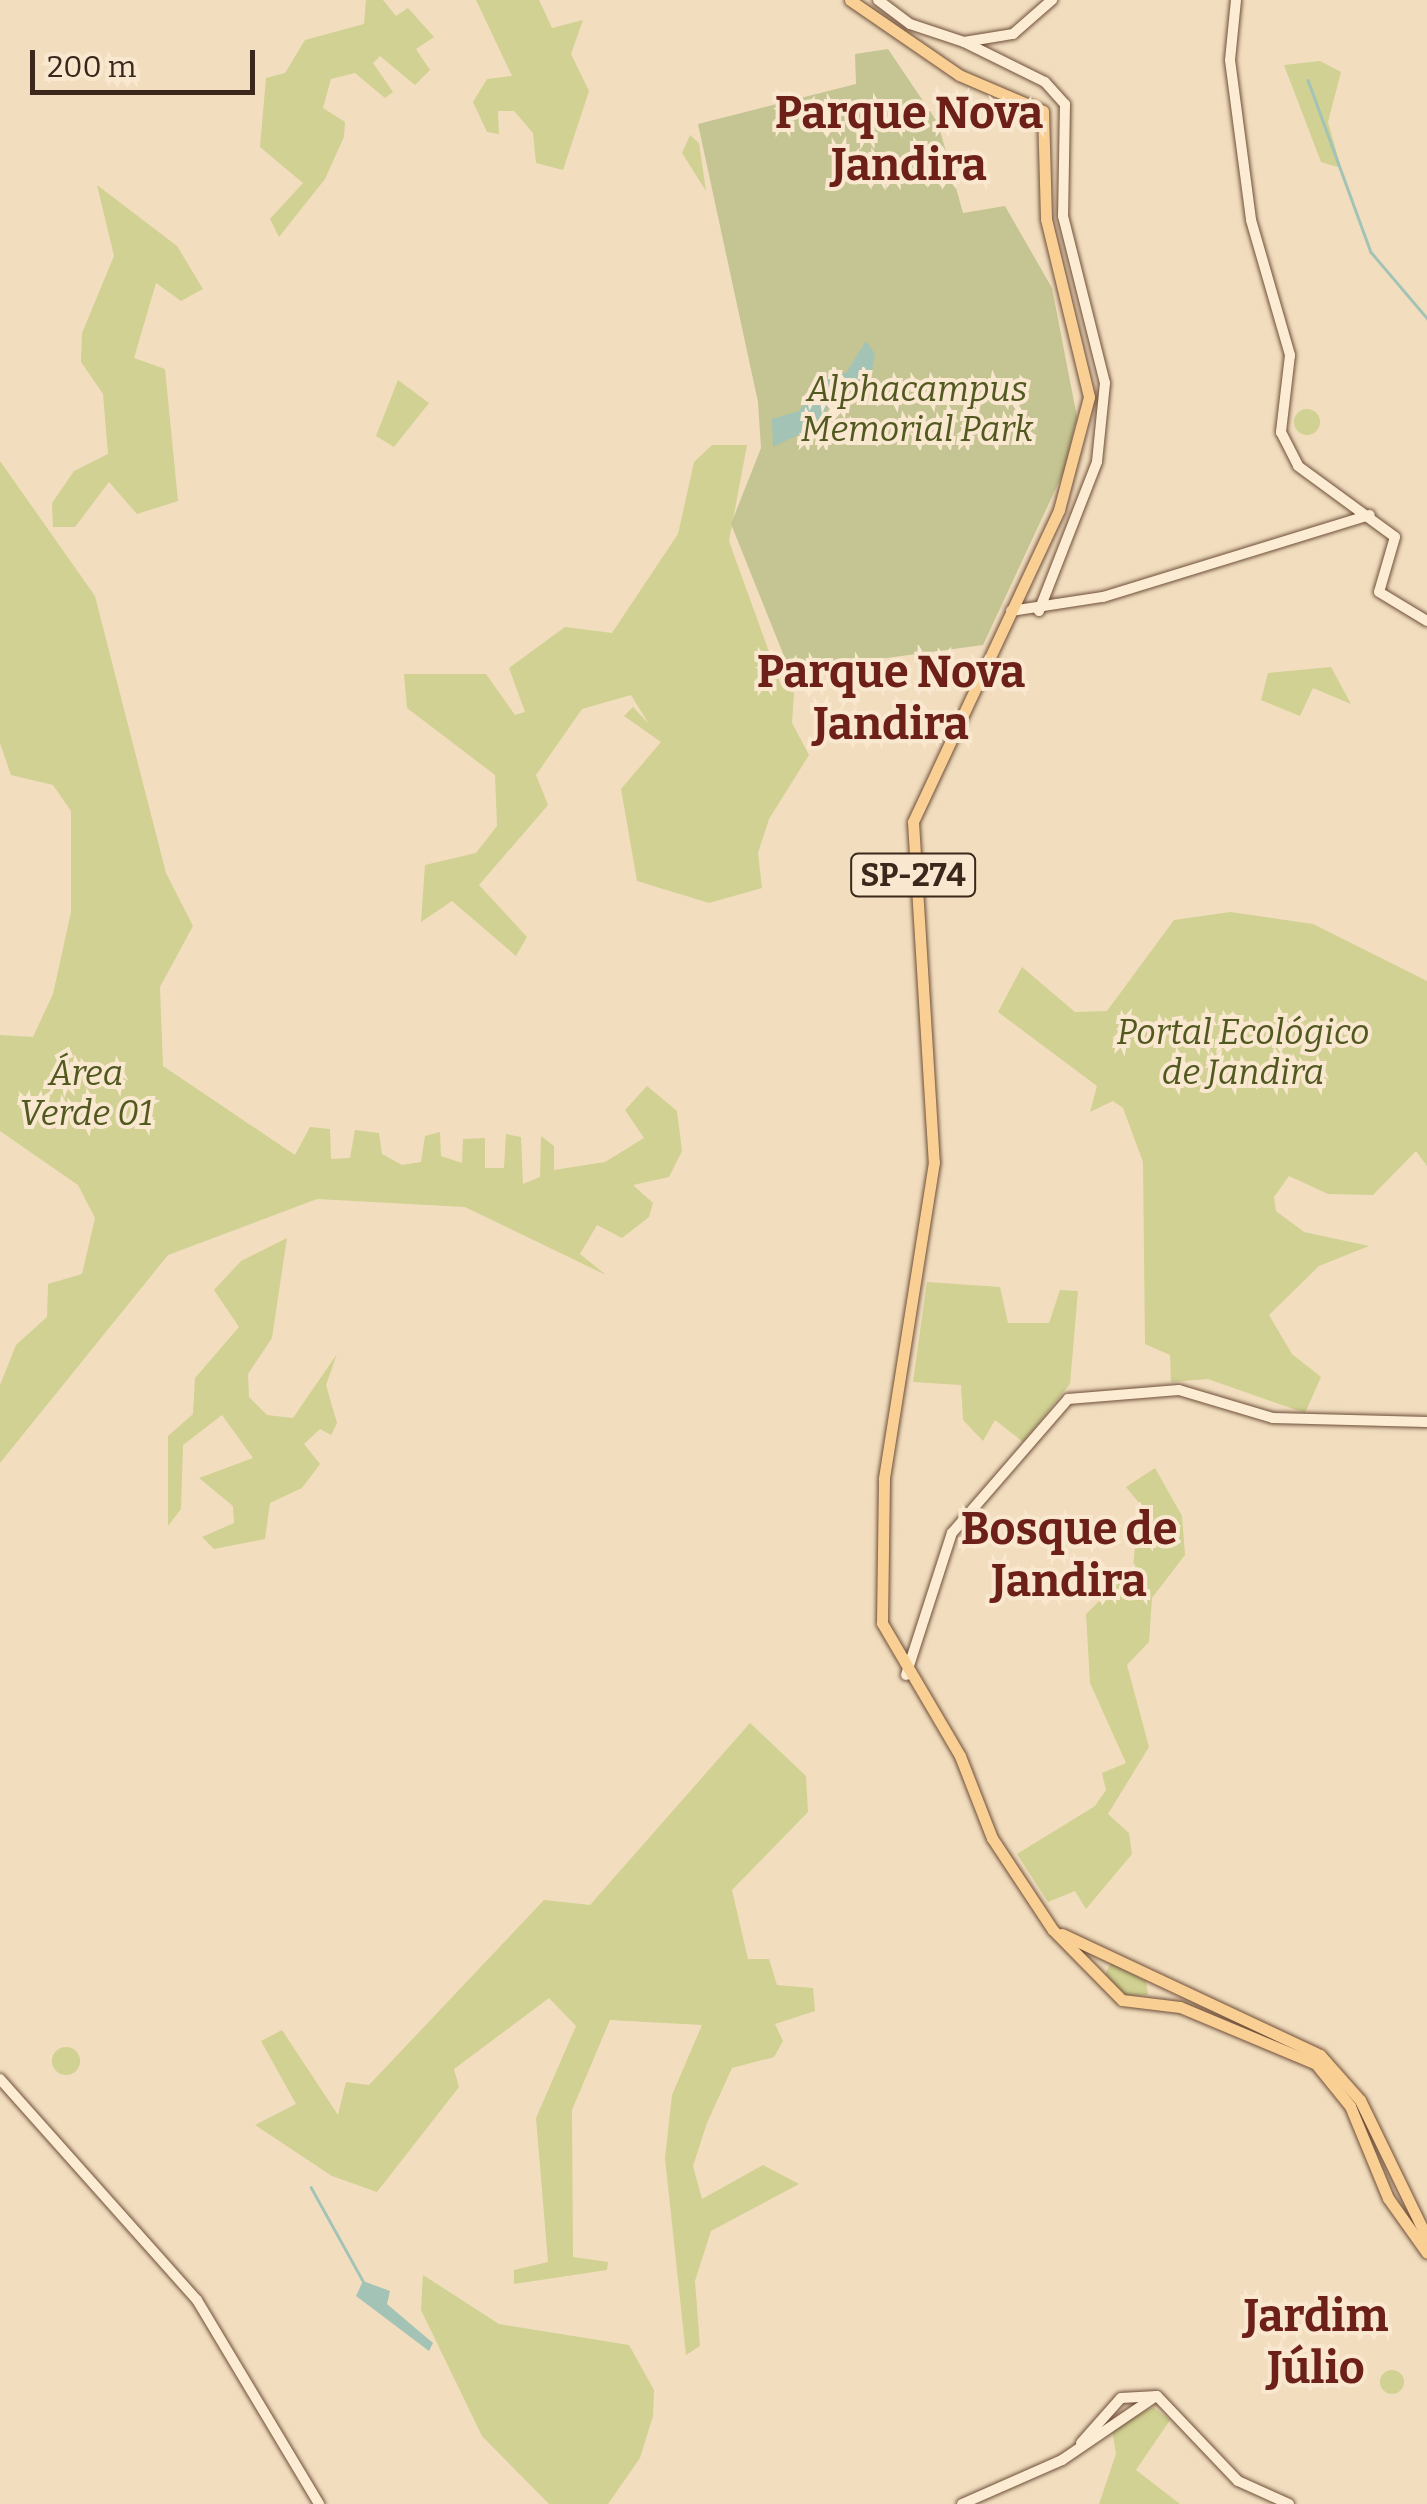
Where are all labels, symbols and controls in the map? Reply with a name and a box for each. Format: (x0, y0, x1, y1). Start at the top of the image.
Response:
scale bar (35, 30, 260, 92)
text: 200 m (47, 49, 136, 85)
district label: Parque Nova Jandira (775, 87, 1043, 193)
park label: Alphacampus Memorial Park (801, 368, 1033, 450)
district label: Parque Nova Jandira (757, 646, 1025, 752)
road number: SP-274 (848, 848, 978, 902)
park label: Portal Ecológico de Jandira (1116, 1011, 1370, 1093)
park label: Área Verde 01 (19, 1052, 153, 1134)
district label: Bosque de Jandira (961, 1503, 1177, 1609)
district label: Jardim Júlio (1244, 2290, 1388, 2396)

